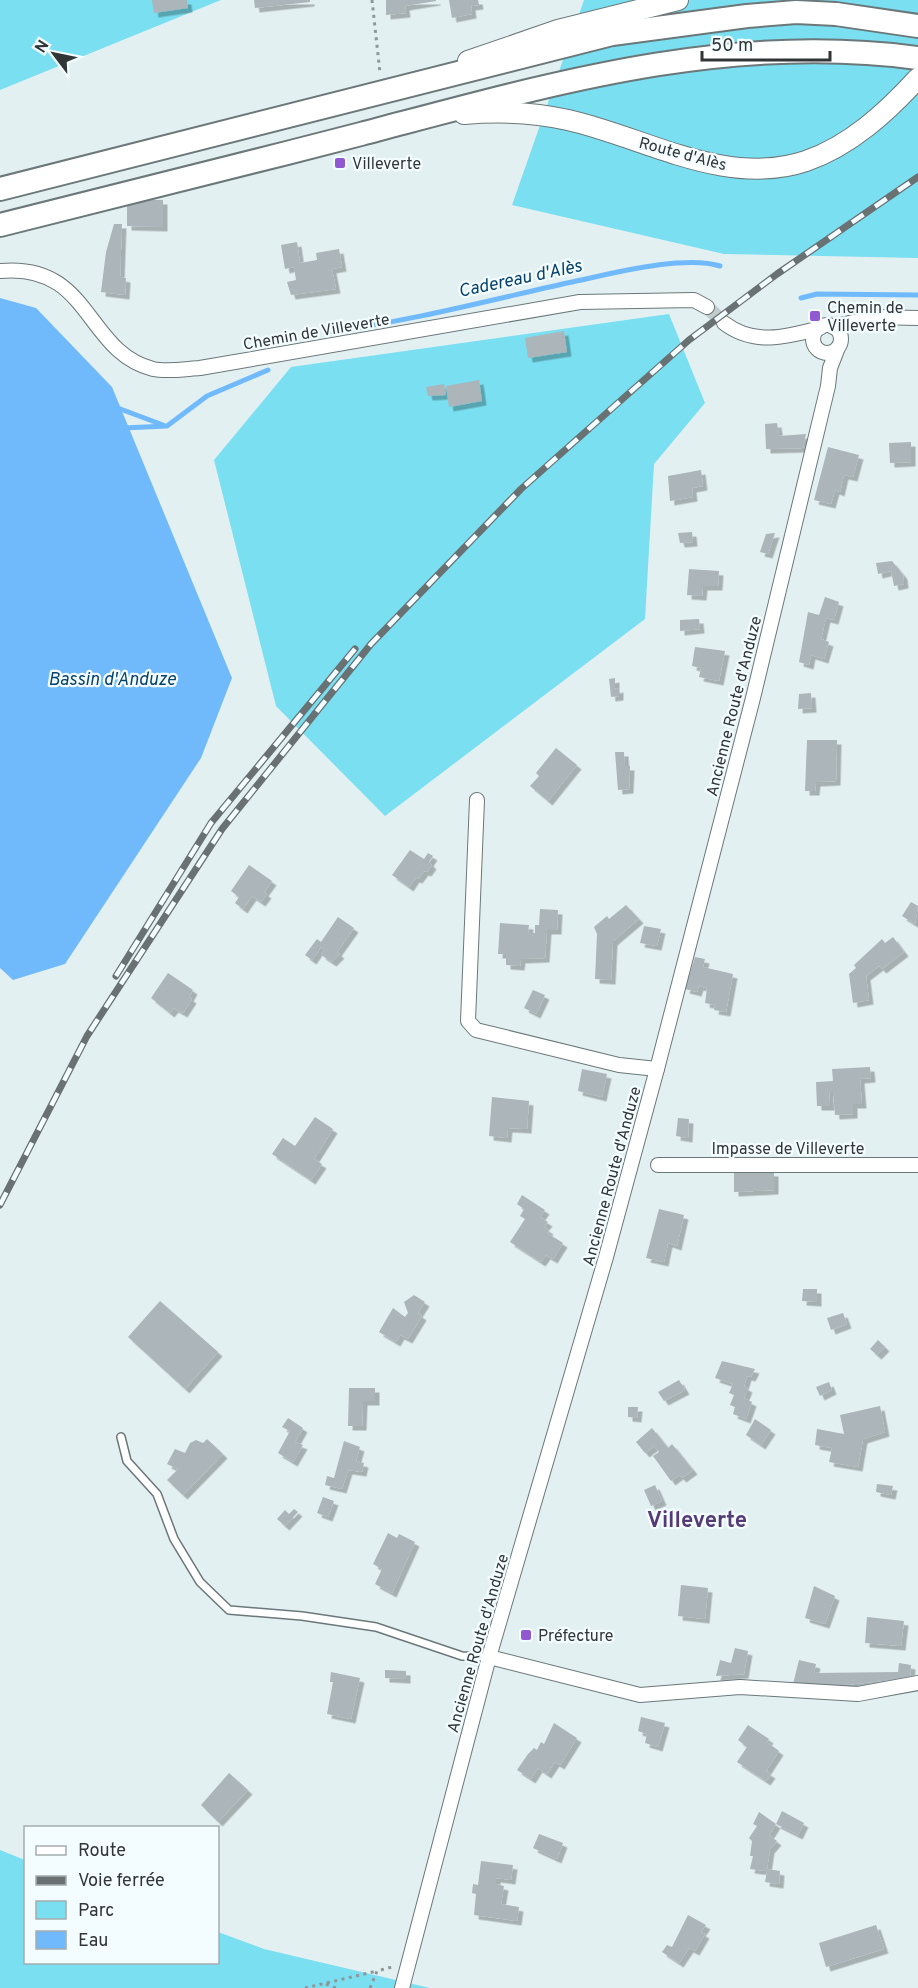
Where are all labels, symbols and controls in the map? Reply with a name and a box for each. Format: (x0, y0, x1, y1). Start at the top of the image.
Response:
north arrow (24, 24, 84, 84)
scale bar (702, 24, 830, 62)
text: 50 m (711, 35, 753, 58)
text: N (31, 37, 55, 57)
street label: Route d'Alès (636, 134, 729, 176)
place label: Villeverte (352, 155, 421, 175)
marker: Villeverte (333, 156, 347, 170)
water label: Cadereau d'Alès (456, 255, 585, 304)
place label: Chemin de Villeverte (827, 299, 903, 337)
marker: Chemin de Villeverte (808, 309, 822, 323)
street label: Chemin de Villeverte (241, 310, 391, 356)
street label: Ancienne Route d'Anduze (703, 614, 767, 799)
water label: Bassin d'Anduze (48, 669, 177, 692)
street label: Ancienne Route d'Anduze (579, 1084, 647, 1269)
street label: Impasse de Villeverte (712, 1140, 864, 1160)
district label: Villeverte (647, 1508, 747, 1535)
street label: Ancienne Route d'Anduze (444, 1552, 514, 1735)
place label: Préfecture (538, 1627, 613, 1647)
marker: Préfecture (519, 1628, 533, 1642)
legend (24, 1826, 219, 1964)
text: Route (78, 1840, 126, 1863)
text: Voie ferrée (78, 1870, 165, 1893)
text: Parc (78, 1900, 114, 1923)
text: Eau (78, 1930, 108, 1953)

